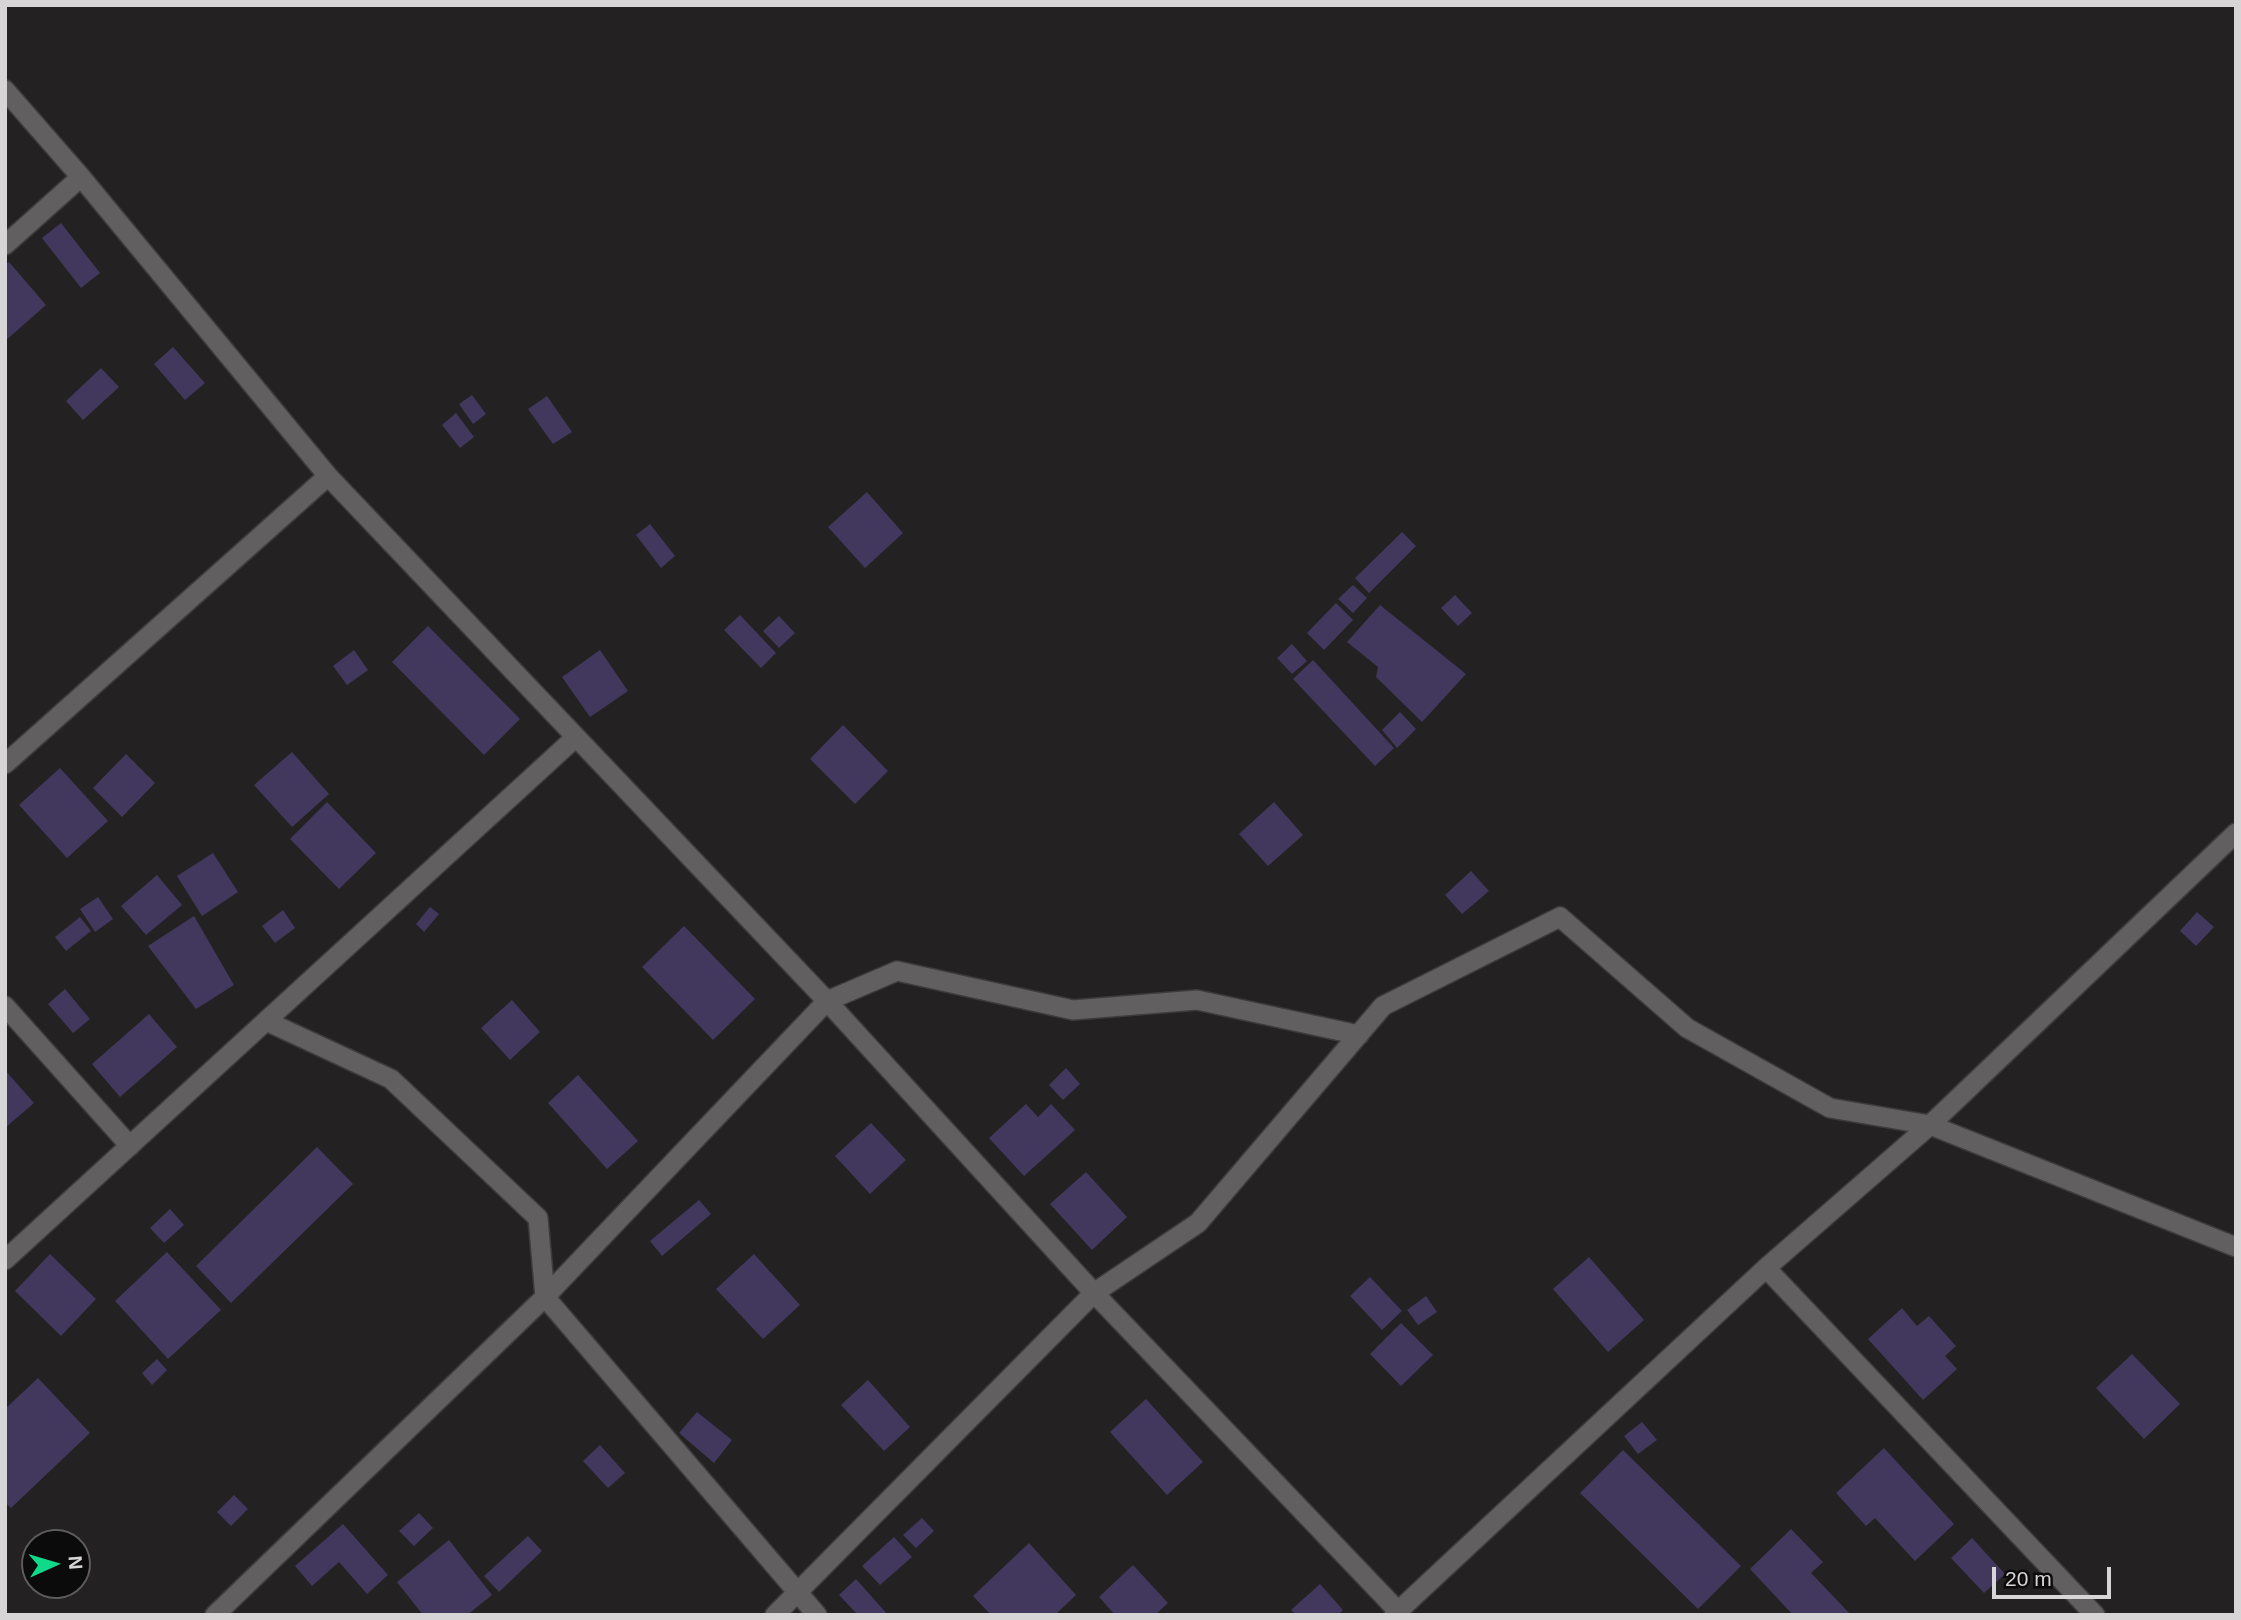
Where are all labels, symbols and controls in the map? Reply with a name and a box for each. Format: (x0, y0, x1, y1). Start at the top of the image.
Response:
north arrow (21, 1529, 91, 1599)
scale bar (1996, 1554, 2115, 1598)
text: N (64, 1555, 86, 1570)
text: 20 m (2005, 1567, 2052, 1590)

